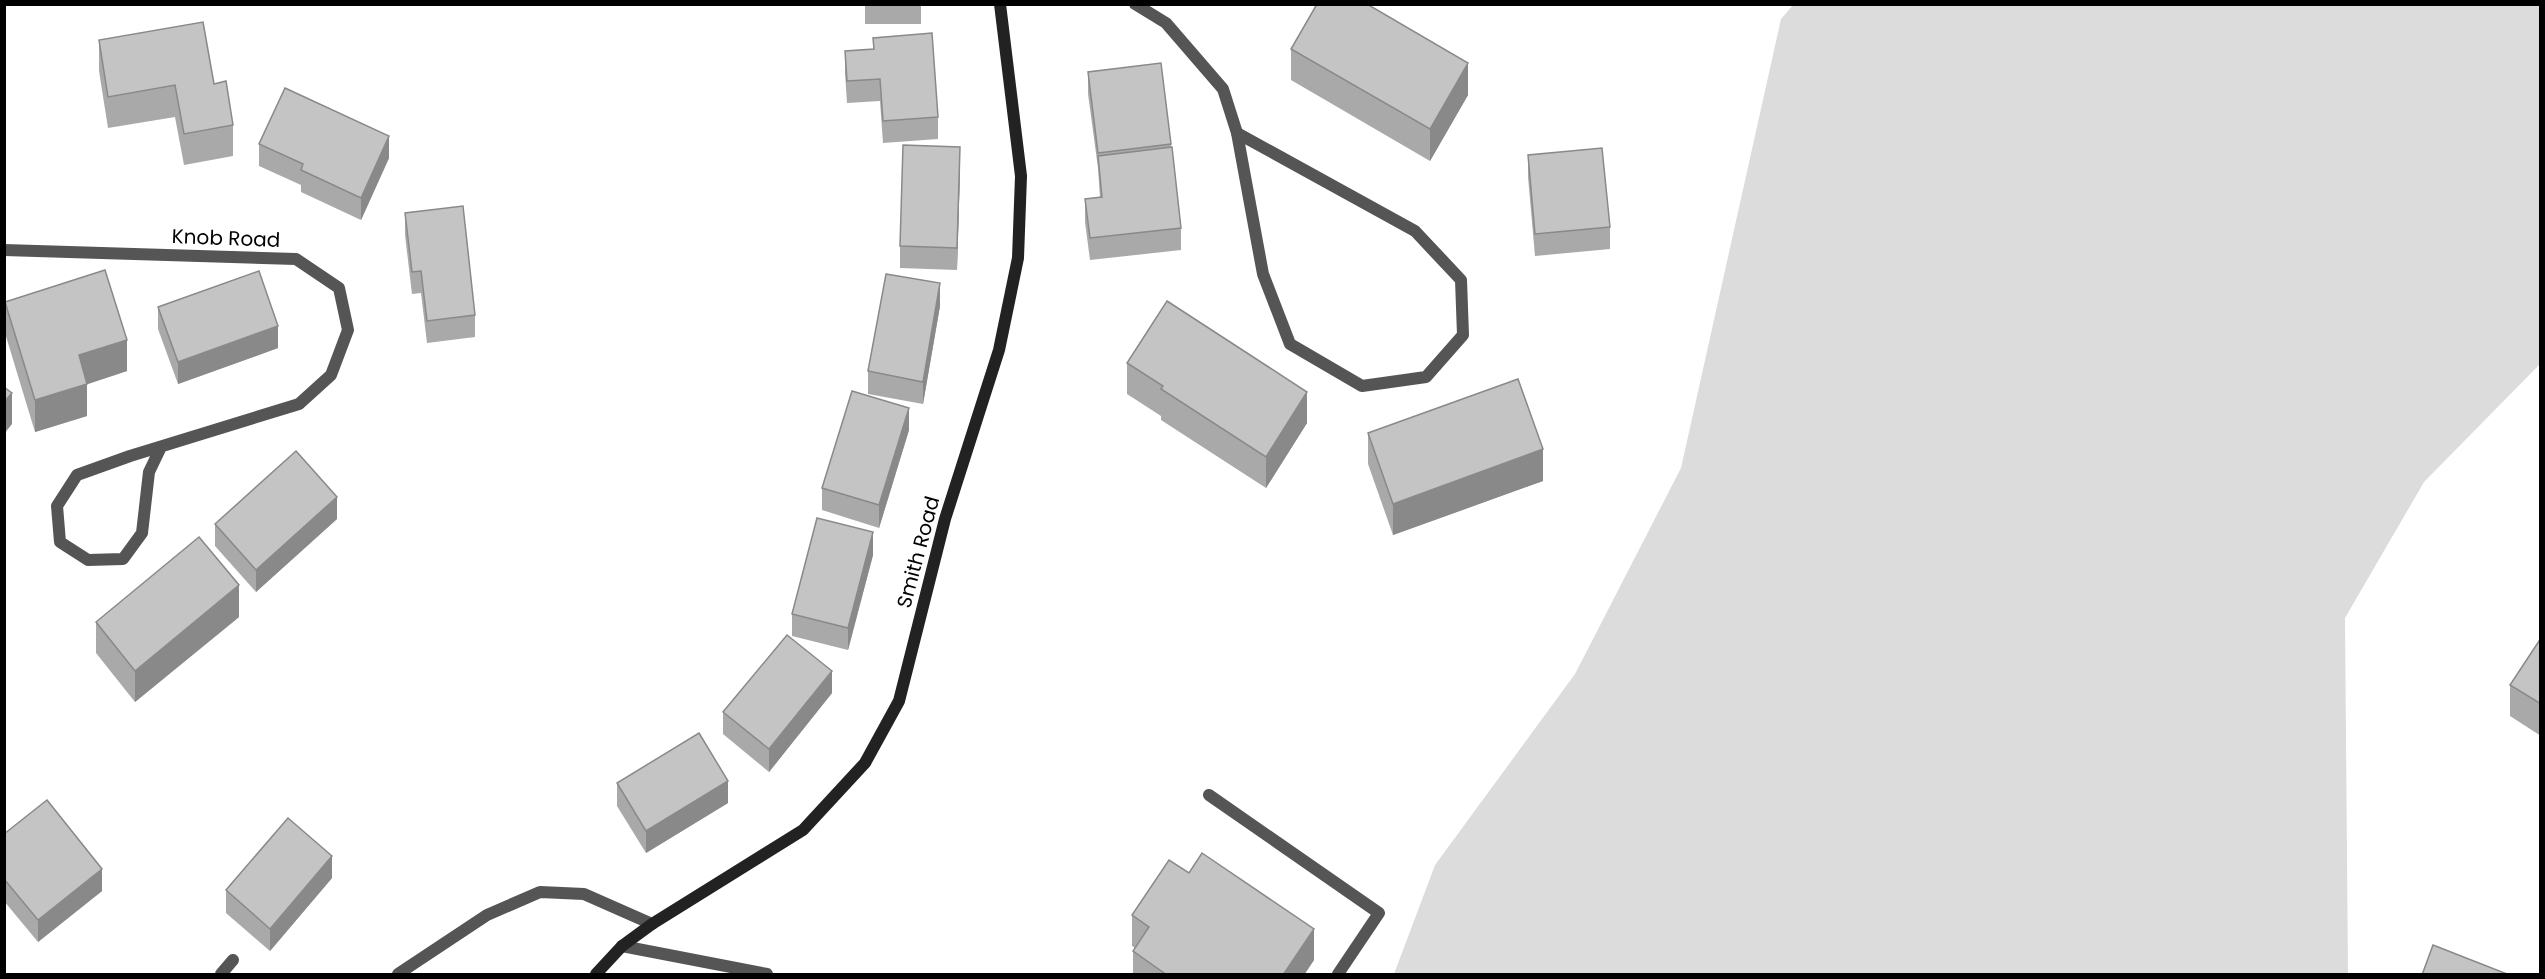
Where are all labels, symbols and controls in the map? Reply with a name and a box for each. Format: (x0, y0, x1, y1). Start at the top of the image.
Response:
street label: Knob Road (171, 222, 281, 254)
street label: Smith Road (890, 493, 946, 611)

